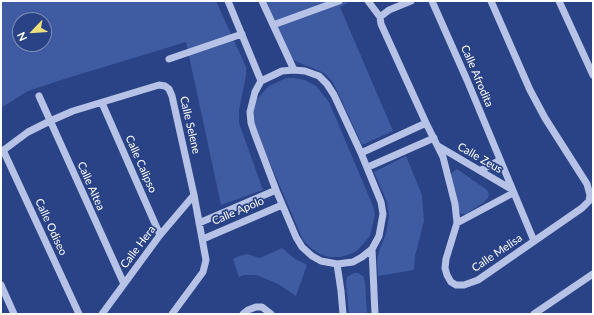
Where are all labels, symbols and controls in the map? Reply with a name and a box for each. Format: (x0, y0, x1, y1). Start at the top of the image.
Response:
north arrow (12, 12, 52, 52)
text: N (14, 30, 29, 43)
street label: Calle Afrodita (458, 43, 496, 109)
street label: Calle Selene (177, 95, 203, 155)
street label: Calle Calipso (122, 133, 160, 195)
street label: Calle Zeus (455, 140, 505, 176)
street label: Calle Altea (74, 160, 108, 212)
street label: Calle Apolo (210, 194, 266, 228)
street label: Calle Odiseo (32, 197, 70, 257)
street label: Calle Hera (118, 223, 158, 271)
street label: Calle Melisa (469, 231, 525, 275)

